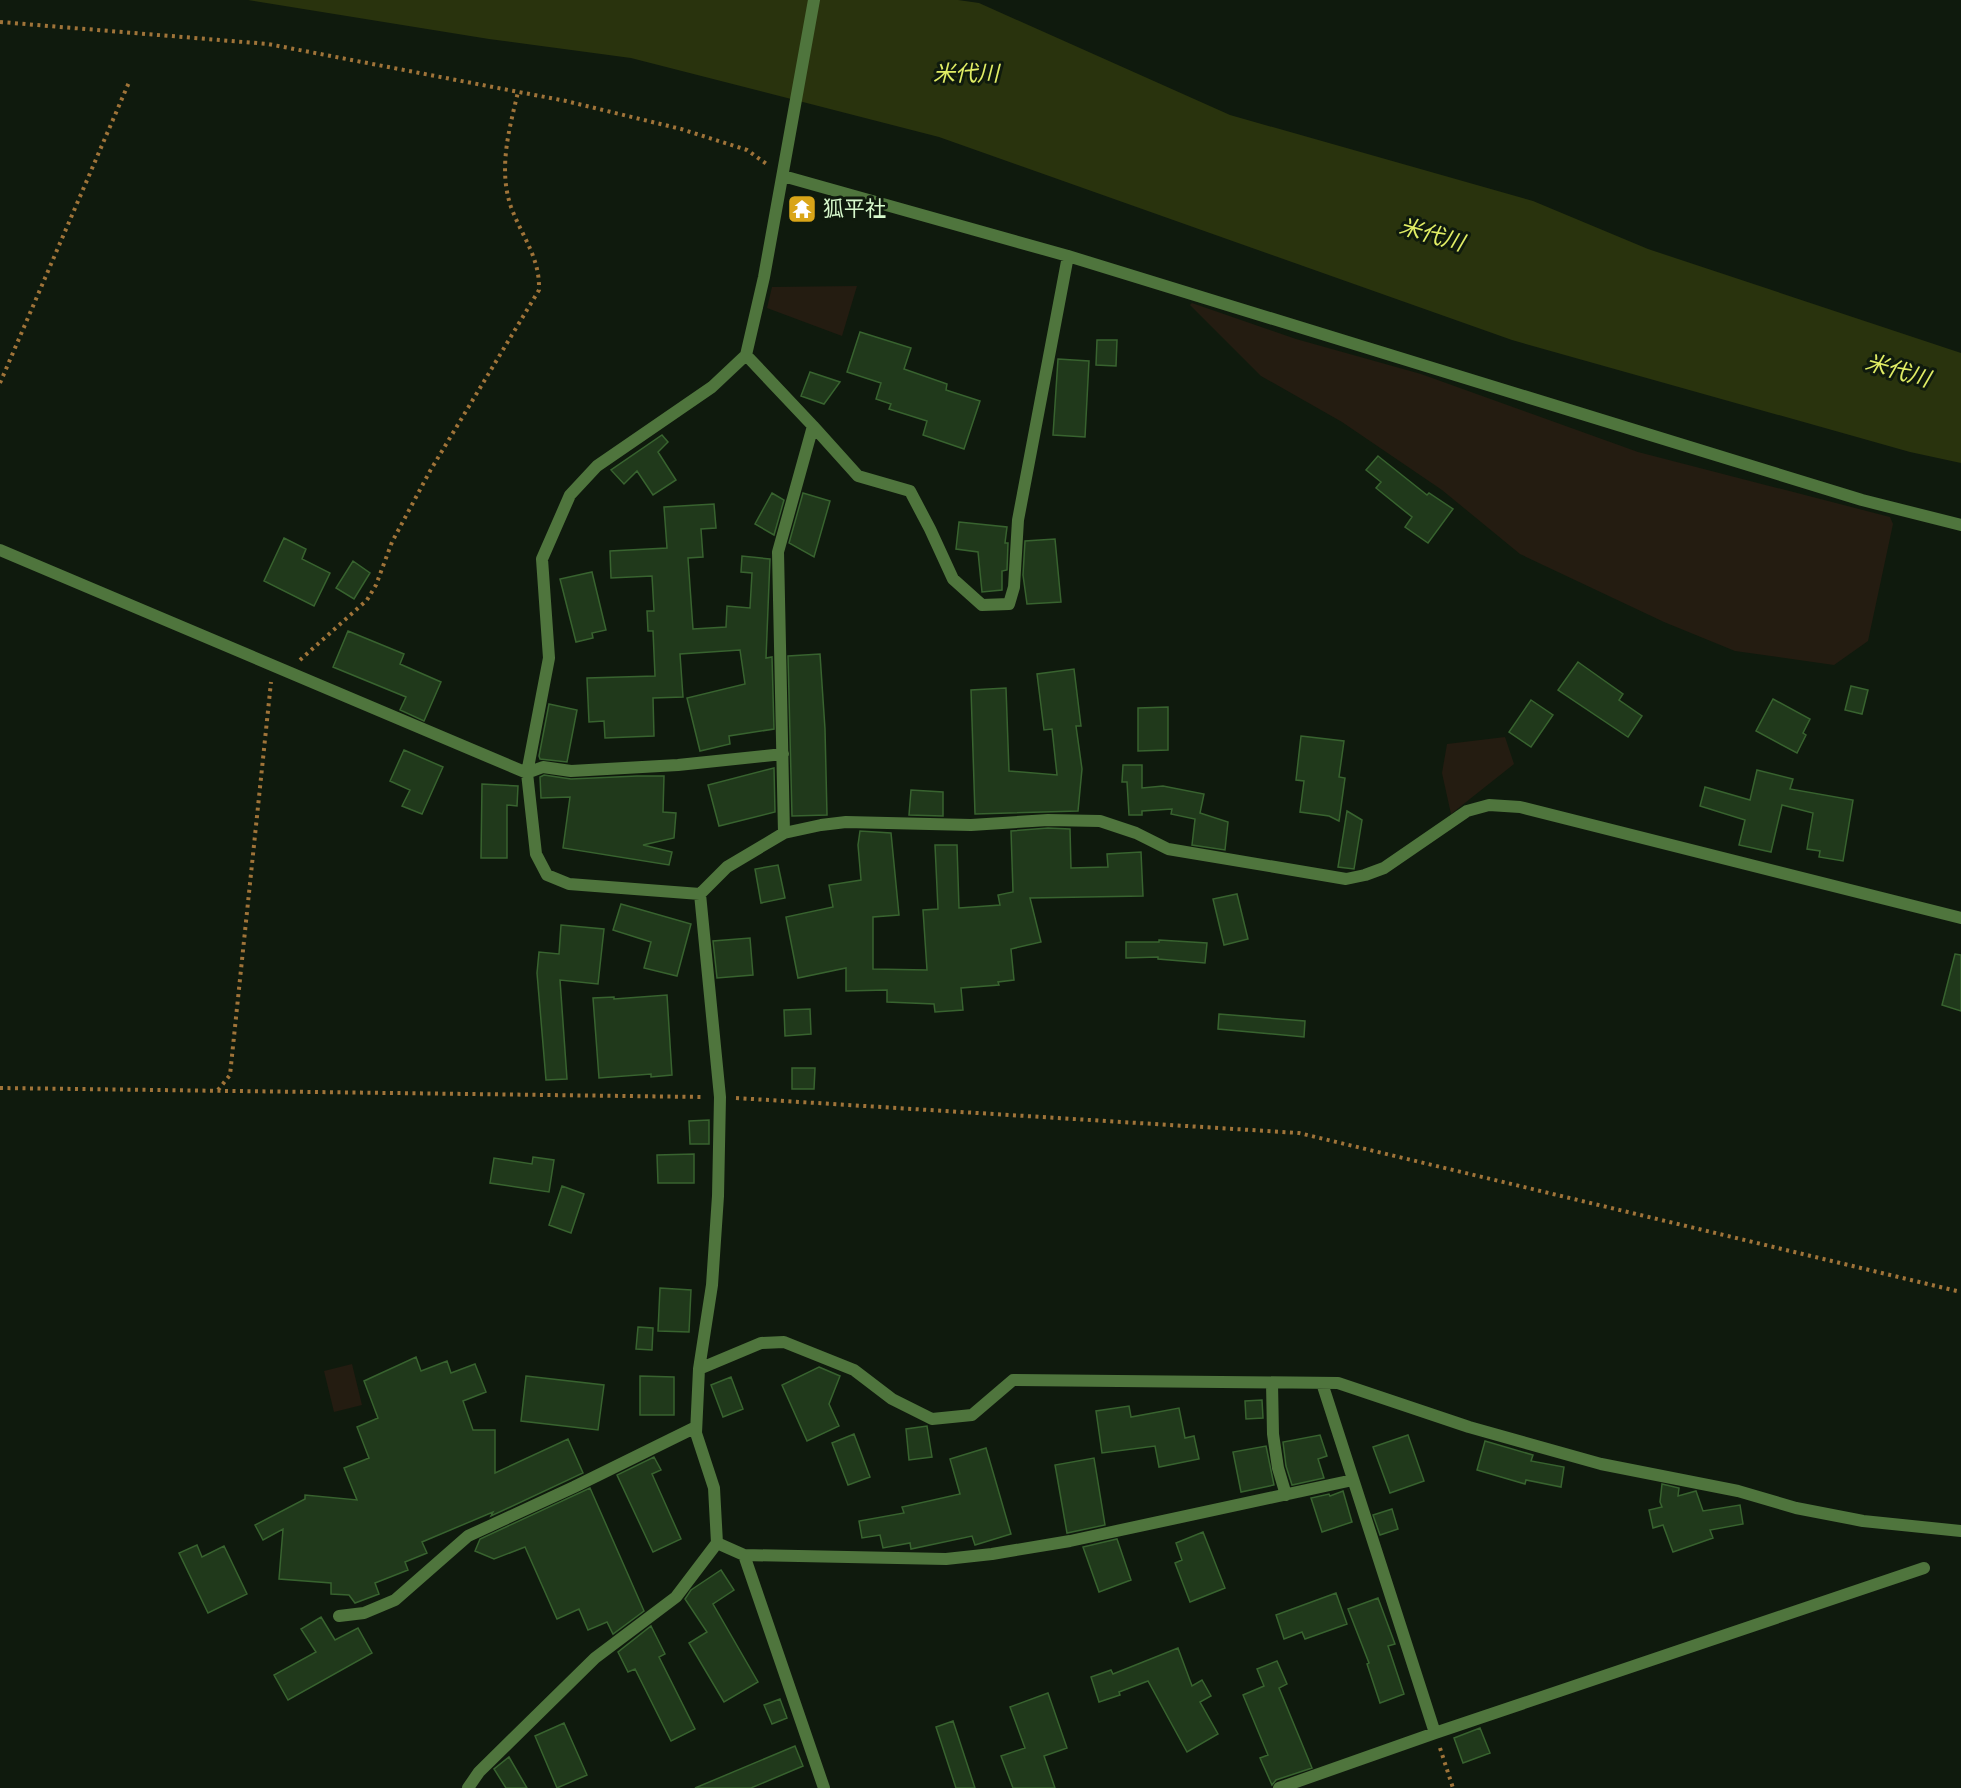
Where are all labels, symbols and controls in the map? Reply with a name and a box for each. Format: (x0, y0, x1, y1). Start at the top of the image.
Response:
water label: 米代川 (933, 59, 1001, 87)
temple icon: 狐平社 (786, 193, 818, 225)
place label: 狐平社 (823, 195, 886, 221)
water label: 米代川 (1396, 211, 1469, 257)
water label: 米代川 (1862, 347, 1935, 393)

